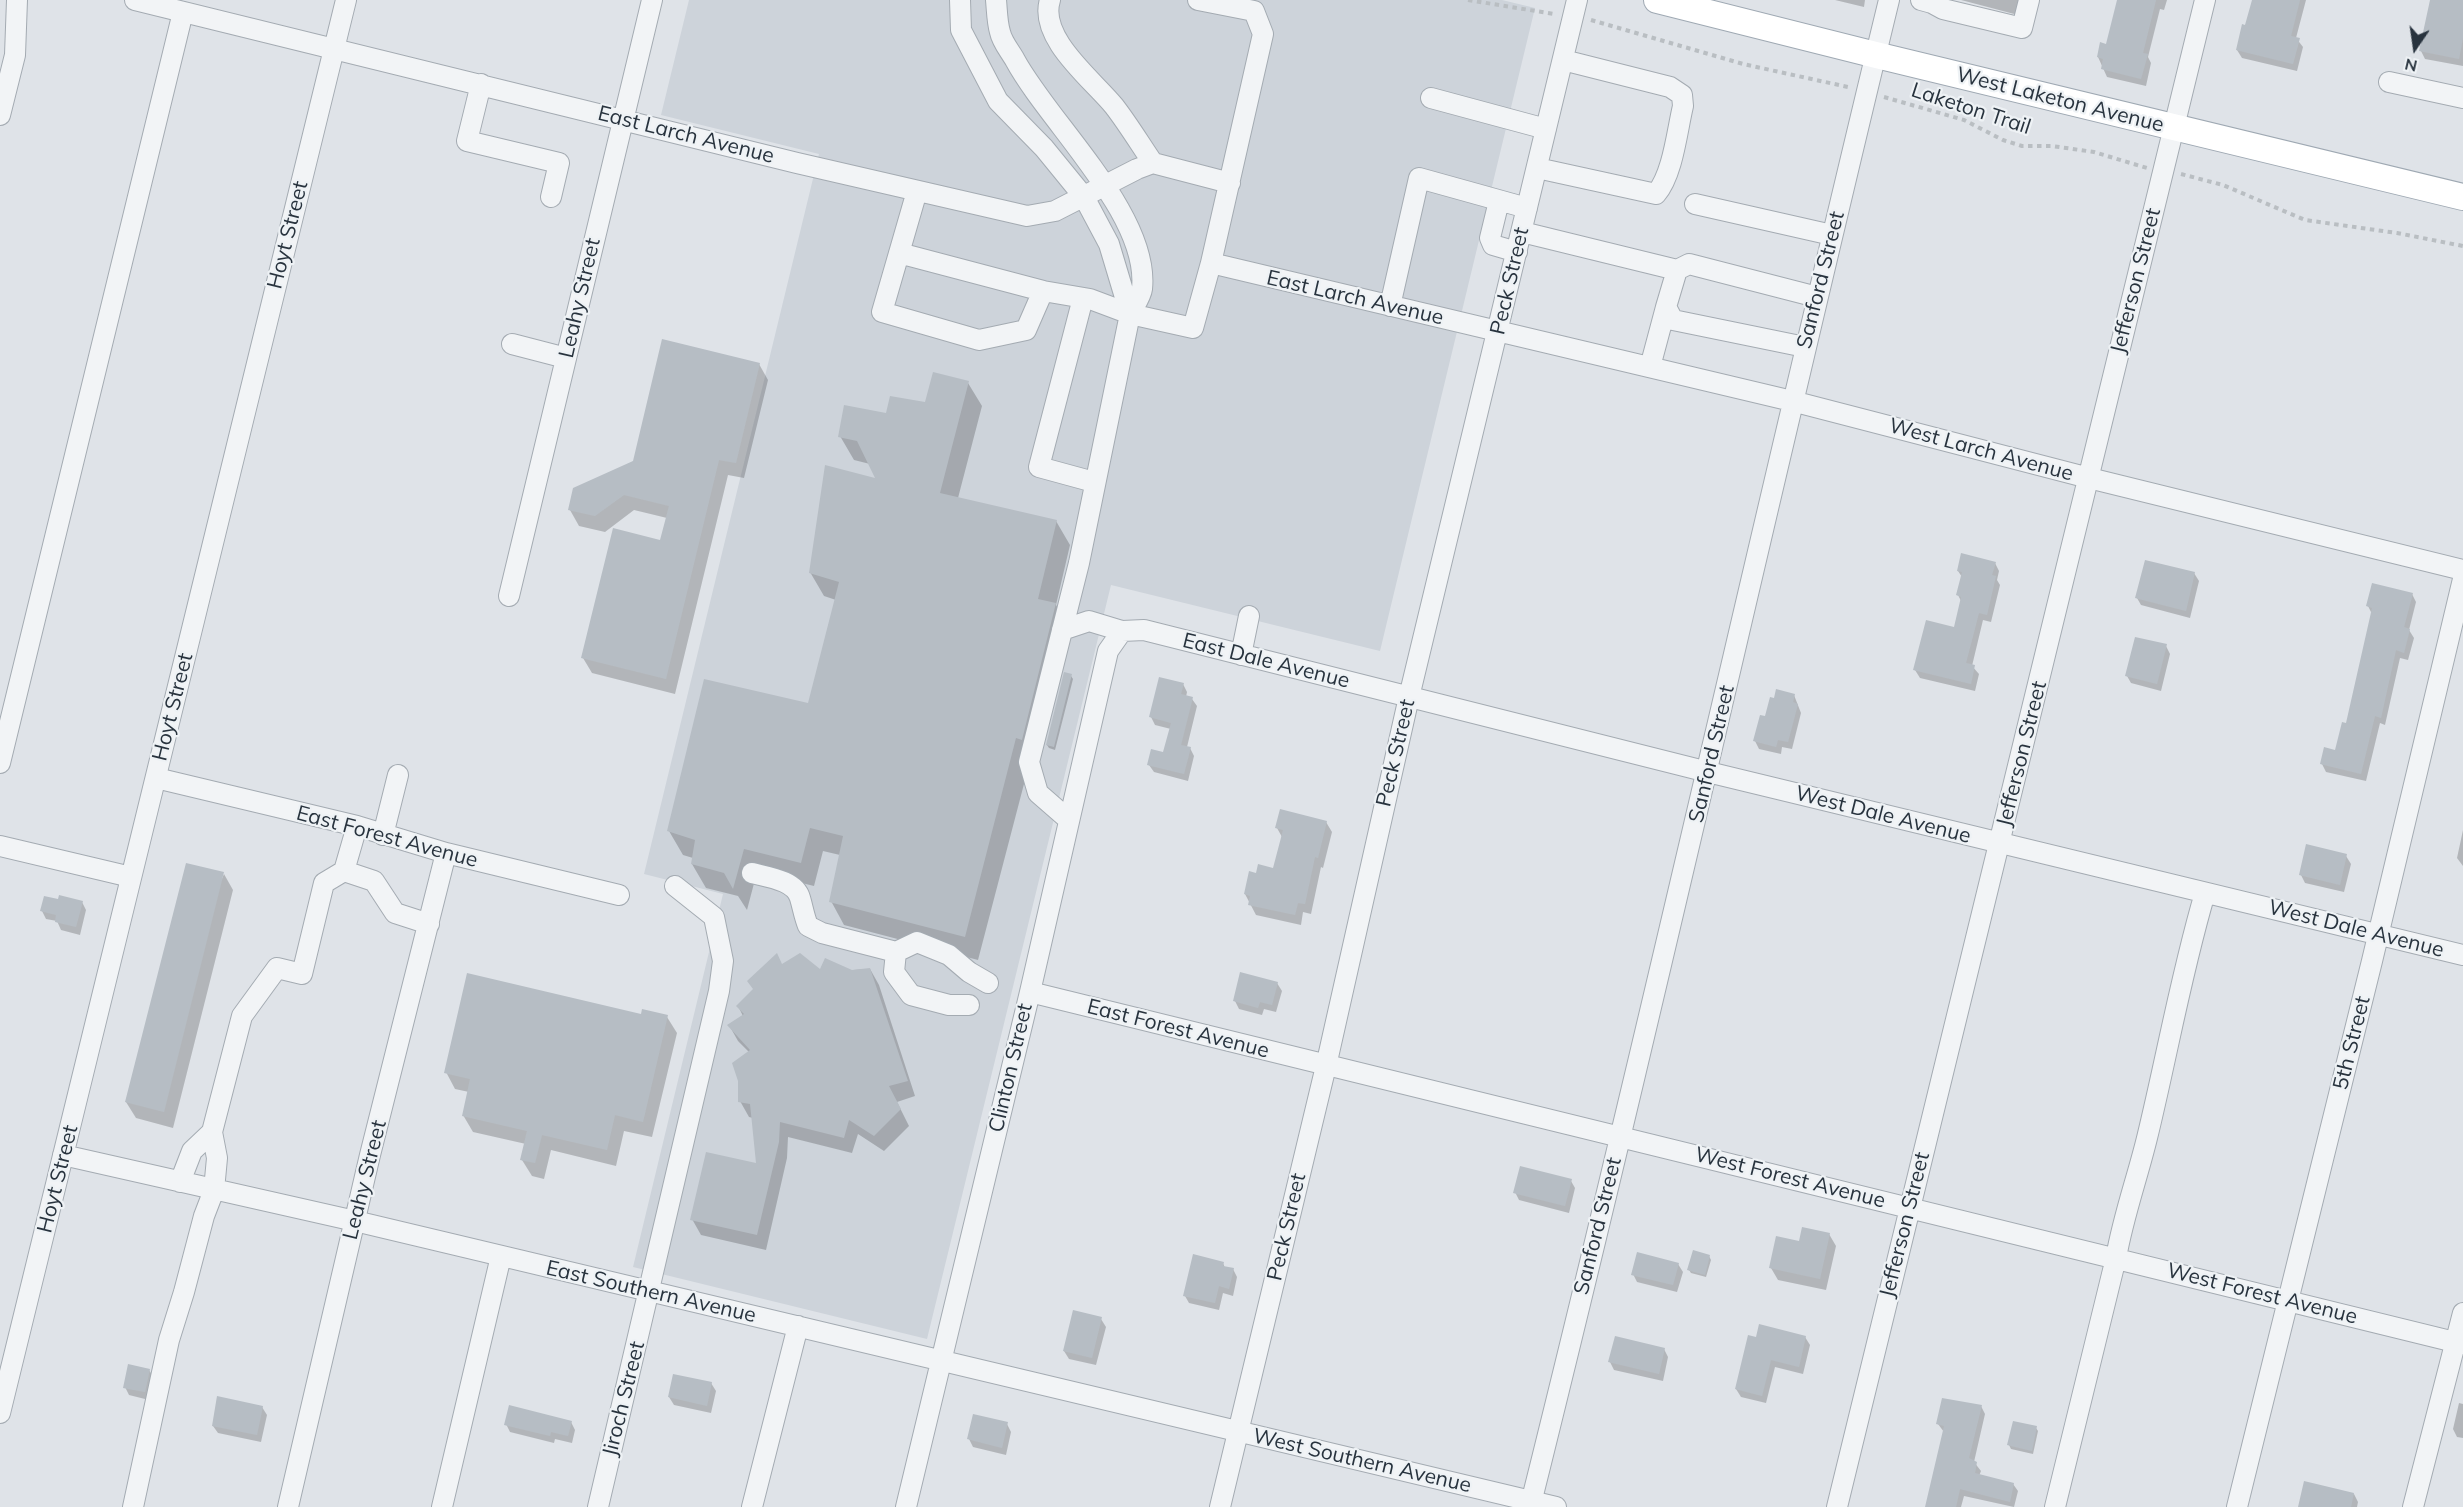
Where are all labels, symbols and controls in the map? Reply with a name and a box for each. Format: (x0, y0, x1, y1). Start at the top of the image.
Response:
north arrow (2385, 18, 2445, 78)
text: N (2403, 54, 2419, 77)
street label: West Laketon Avenue (1954, 62, 2166, 138)
street label: Laketon Trail (1908, 78, 2034, 140)
street label: East Larch Avenue (595, 101, 777, 169)
street label: Hoyt Street (262, 179, 314, 291)
street label: Jefferson Street (2106, 206, 2166, 356)
street label: Sanford Street (1792, 209, 1850, 351)
street label: Peck Street (1485, 225, 1535, 337)
street label: Leahy Street (554, 236, 606, 360)
street label: East Larch Avenue (1264, 265, 1446, 331)
street label: West Larch Avenue (1886, 413, 2076, 487)
street label: East Dale Avenue (1180, 628, 1352, 694)
street label: Hoyt Street (147, 651, 199, 763)
street label: Jefferson Street (1992, 679, 2052, 829)
street label: Sanford Street (1684, 683, 1740, 825)
street label: Peck Street (1371, 697, 1421, 809)
street label: West Dale Avenue (1793, 781, 1973, 849)
street label: East Forest Avenue (294, 801, 480, 873)
street label: West Dale Avenue (2266, 895, 2446, 963)
street label: 5th Street (2328, 993, 2376, 1093)
street label: East Forest Avenue (1084, 994, 1272, 1064)
street label: Clinton Street (984, 1001, 1038, 1135)
street label: Leahy Street (338, 1118, 392, 1242)
street label: Hoyt Street (32, 1123, 84, 1235)
street label: West Forest Avenue (1692, 1142, 1888, 1214)
street label: Jefferson Street (1875, 1150, 1935, 1300)
street label: Sanford Street (1569, 1155, 1627, 1297)
street label: Peck Street (1262, 1171, 1312, 1283)
street label: East Southern Avenue (544, 1256, 758, 1328)
street label: West Forest Avenue (2164, 1258, 2360, 1330)
street label: Jiroch Street (598, 1339, 650, 1459)
street label: West Southern Avenue (1250, 1424, 1474, 1498)

